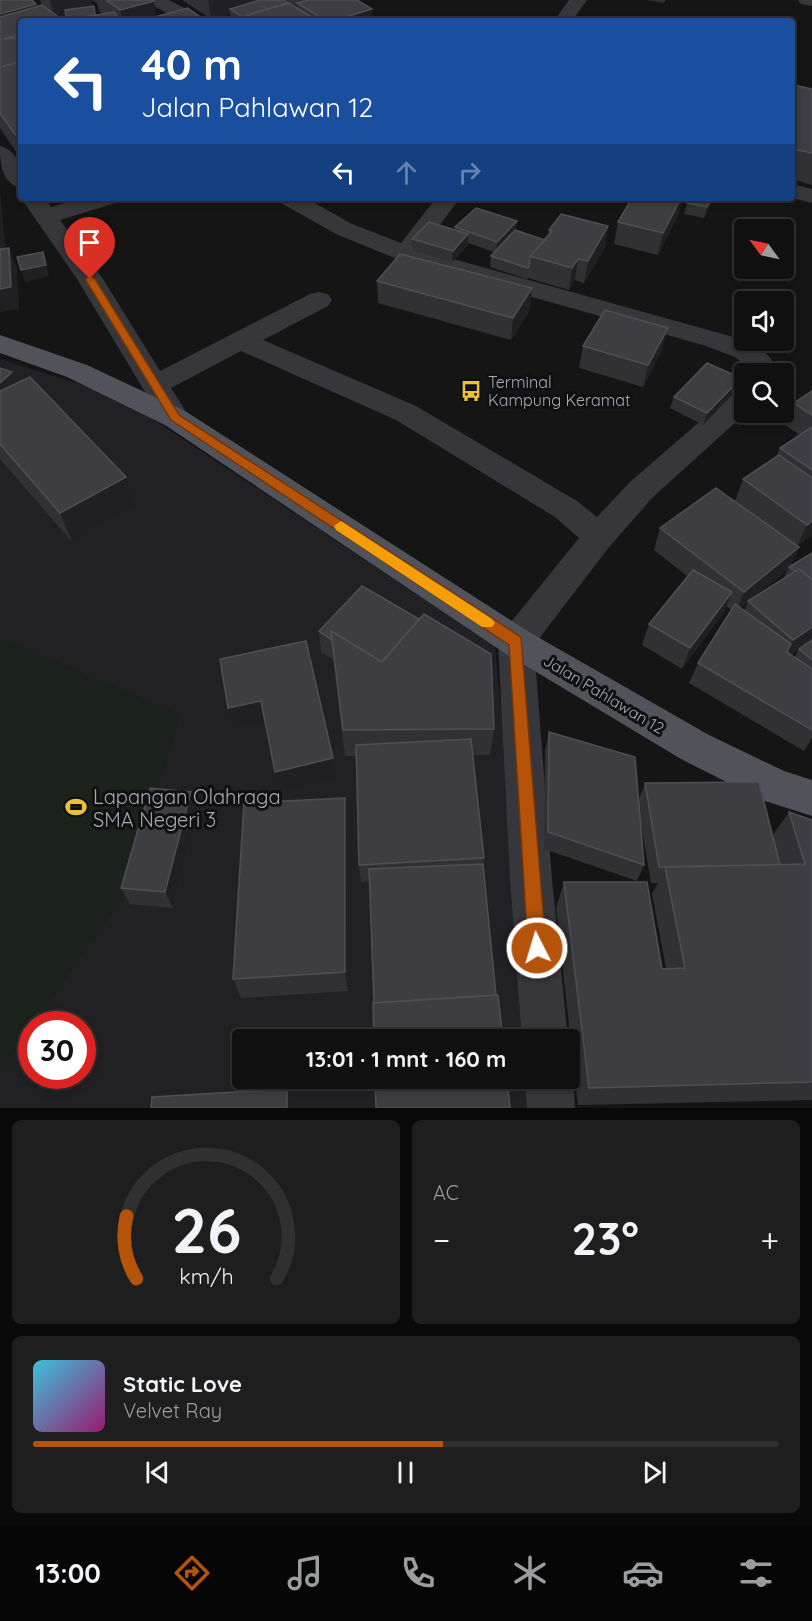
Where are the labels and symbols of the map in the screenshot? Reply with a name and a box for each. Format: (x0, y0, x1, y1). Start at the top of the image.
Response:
pin (64, 217, 115, 279)
north arrow (734, 219, 794, 279)
place label: Terminal Kampung Keramat (488, 372, 630, 410)
bus stop icon: Terminal Kampung Keramat (459, 379, 483, 403)
street label: Jalan Pahlawan 12 (540, 650, 668, 738)
place label: Lapangan Olahraga SMA Negeri 3 (93, 784, 281, 832)
sports icon: Lapangan Olahraga SMA Negeri 3 (64, 795, 88, 819)
position arrow (505, 916, 569, 980)
speed limit sign: 30 (18, 1011, 96, 1089)

